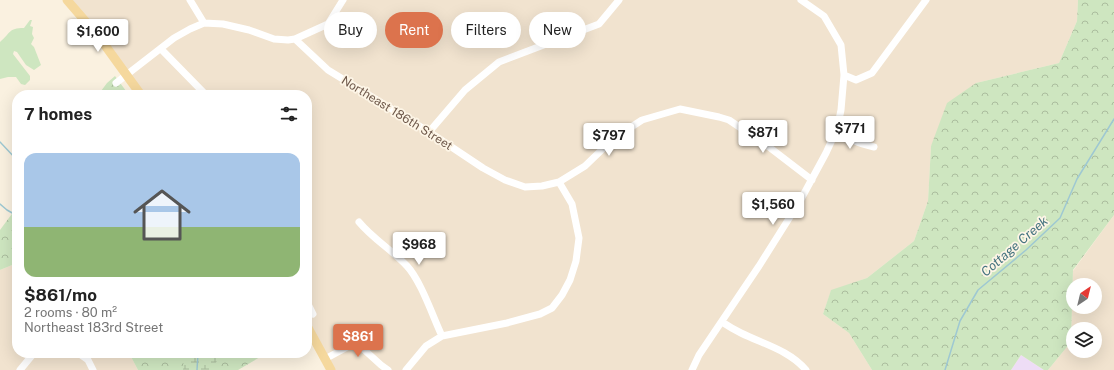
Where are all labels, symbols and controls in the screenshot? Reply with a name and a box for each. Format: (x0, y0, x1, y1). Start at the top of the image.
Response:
chip: Buy (324, 12, 377, 48)
chip: Rent (385, 12, 443, 48)
chip: Filters (451, 12, 521, 48)
chip: New (529, 12, 586, 48)
pin: $1,600 (65, 19, 131, 53)
text: $1,600 (76, 24, 120, 39)
street label: Northeast 186th Street (339, 73, 455, 153)
icon: filters (278, 103, 300, 125)
text: 7 homes (24, 104, 92, 124)
pin: $771 (826, 116, 874, 150)
pin: $871 (739, 120, 787, 154)
text: $771 (835, 121, 865, 136)
pin: $797 (585, 123, 633, 157)
text: $871 (747, 125, 779, 140)
text: $797 (592, 128, 626, 143)
icon: home (126, 179, 198, 251)
pin: $1,560 (740, 192, 806, 226)
text: $1,560 (751, 197, 795, 212)
water label: Cottage Creek (978, 213, 1051, 280)
pin: $968 (395, 232, 443, 266)
text: $968 (402, 237, 436, 252)
north arrow (1066, 278, 1102, 314)
map controls (1066, 278, 1102, 358)
text: $861/mo (24, 285, 97, 305)
text: 2 rooms · 80 m² (24, 305, 117, 320)
text: Northeast 183rd Street (24, 320, 163, 335)
button: layers (1066, 322, 1102, 358)
pin: $861 (334, 324, 382, 358)
text: $861 (342, 329, 374, 344)

